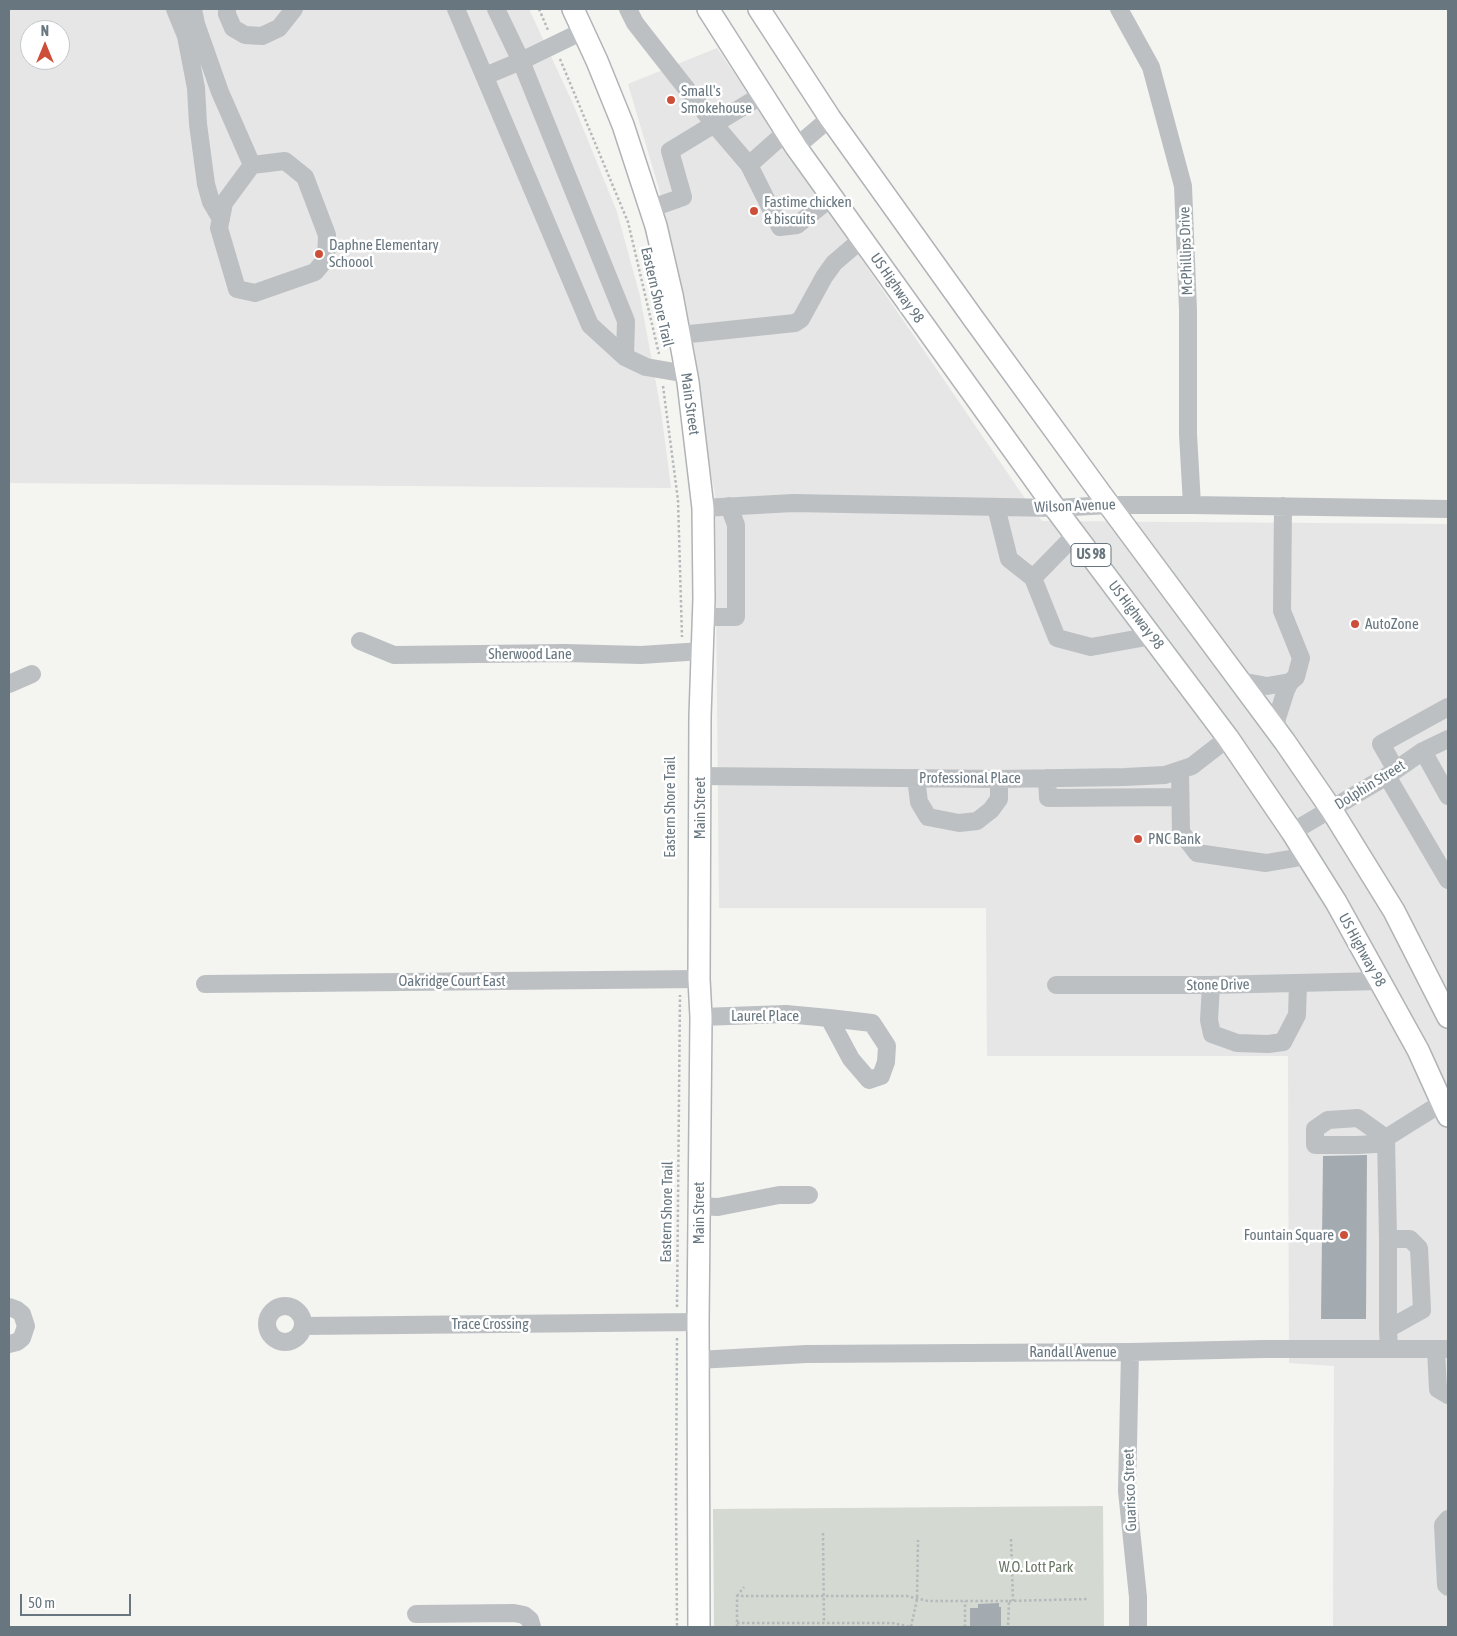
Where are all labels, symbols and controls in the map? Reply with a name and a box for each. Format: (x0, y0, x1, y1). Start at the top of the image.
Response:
north arrow (20, 20, 70, 70)
text: N (41, 23, 49, 39)
place label: Small's Smokehouse (681, 82, 752, 117)
marker: Small's Smokehouse (665, 94, 677, 106)
place label: Fastime chicken & biscuits (764, 193, 852, 228)
marker: Fastime chicken & biscuits (748, 205, 760, 217)
street label: McPhillips Drive (1175, 206, 1197, 296)
place label: Daphne Elementary Schoool (329, 236, 439, 271)
street label: Eastern Shore Trail (637, 246, 677, 348)
marker: Daphne Elementary Schoool (313, 248, 325, 260)
street label: US Highway 98 (866, 250, 928, 326)
street label: Main Street (677, 372, 703, 436)
street label: Wilson Avenue (1034, 496, 1116, 516)
road number: US 98 (1071, 544, 1111, 566)
street label: US Highway 98 (1104, 577, 1168, 653)
place label: AutoZone (1365, 615, 1419, 633)
marker: AutoZone (1349, 618, 1361, 630)
street label: Sherwood Lane (488, 645, 572, 663)
street label: Eastern Shore Trail (661, 756, 679, 858)
street label: Dolphin Street (1332, 756, 1408, 814)
street label: Professional Place (919, 769, 1021, 787)
street label: Main Street (691, 777, 709, 839)
place label: PNC Bank (1148, 830, 1201, 848)
marker: PNC Bank (1132, 833, 1144, 845)
street label: US Highway 98 (1334, 910, 1390, 990)
street label: Oakridge Court East (398, 972, 506, 990)
street label: Stone Drive (1186, 975, 1250, 995)
street label: Laurel Place (731, 1007, 799, 1025)
street label: Eastern Shore Trail (657, 1161, 677, 1263)
street label: Main Street (690, 1182, 708, 1244)
place label: Fountain Square (1244, 1226, 1334, 1244)
marker: Fountain Square (1338, 1229, 1350, 1241)
street label: Trace Crossing (451, 1315, 529, 1333)
street label: Randall Avenue (1029, 1343, 1117, 1361)
street label: Guarisco Street (1120, 1448, 1140, 1532)
park label: W.O. Lott Park (999, 1558, 1073, 1576)
scale bar (22, 1584, 134, 1616)
text: 50 m (28, 1594, 55, 1611)

